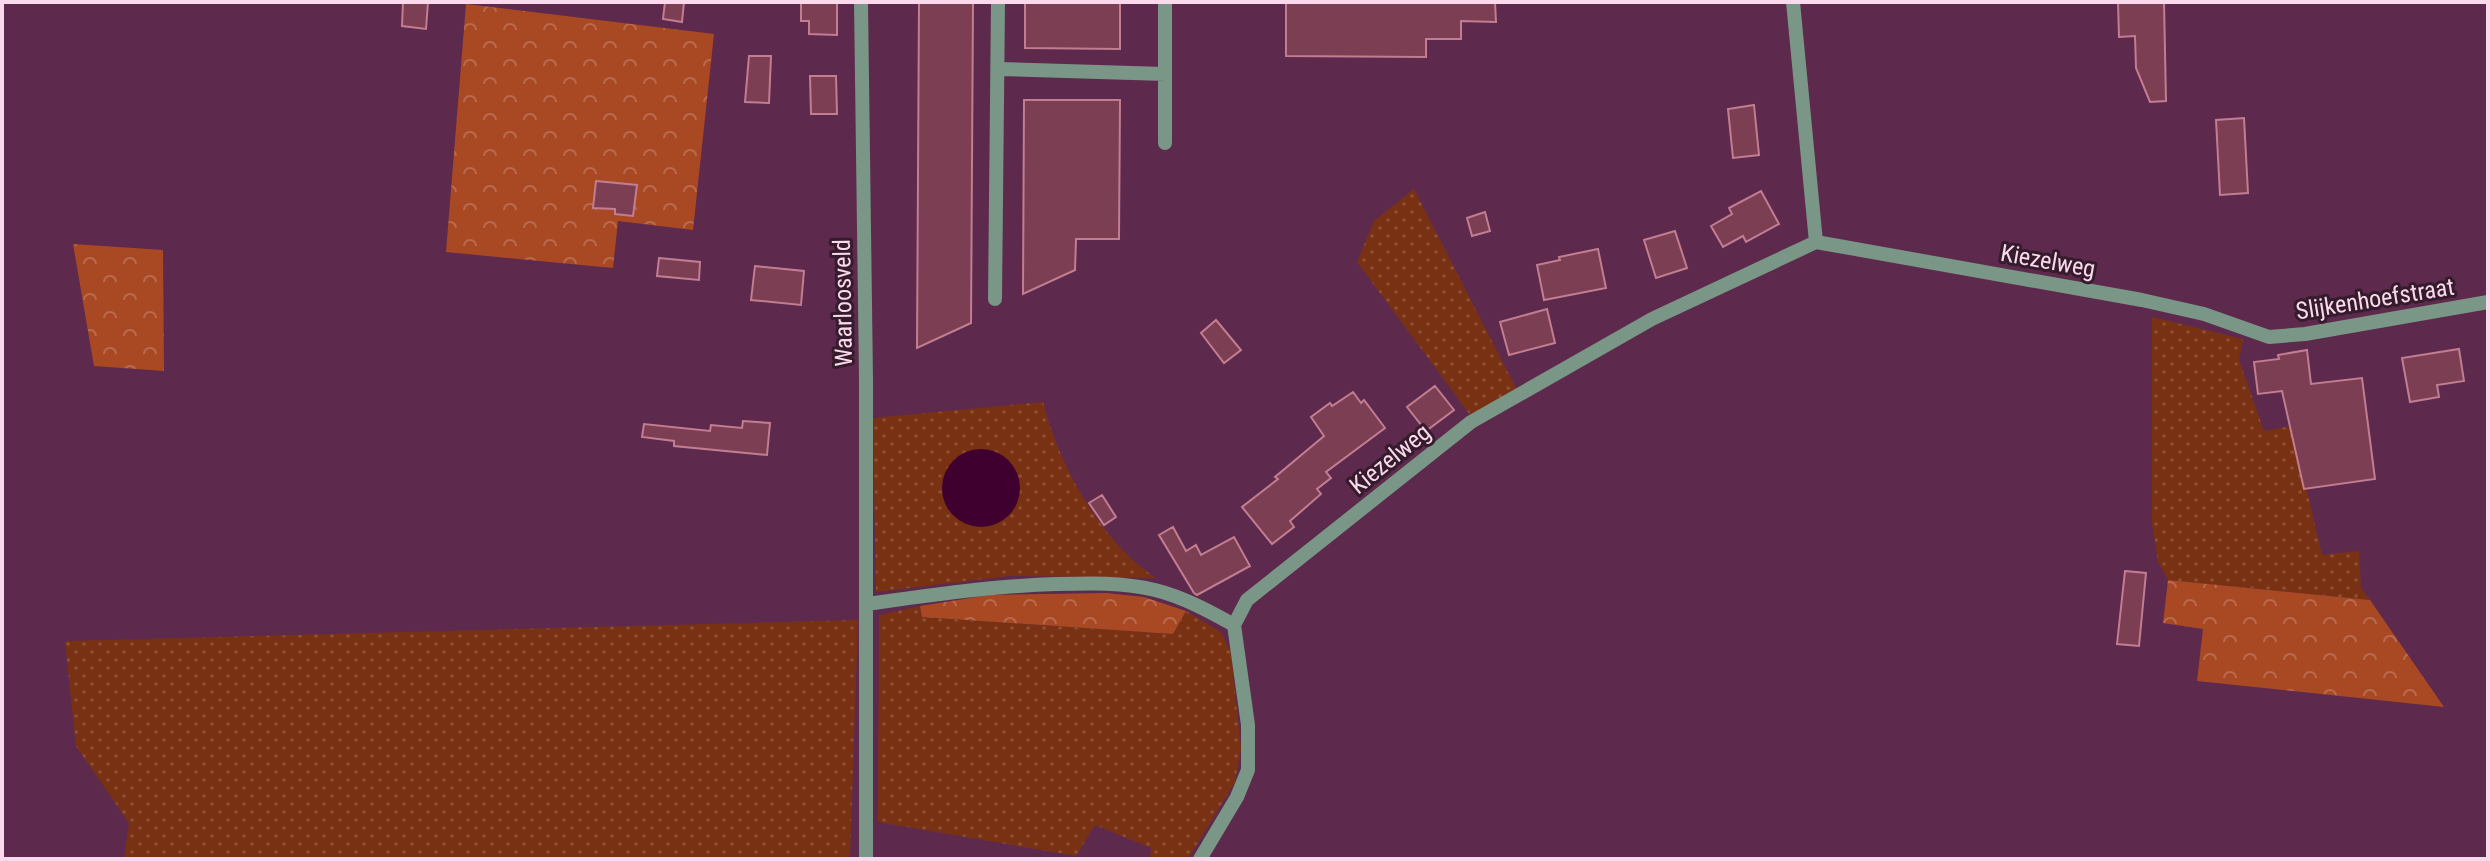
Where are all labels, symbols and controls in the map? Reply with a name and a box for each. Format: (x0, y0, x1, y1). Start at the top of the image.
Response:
street label: Waarloosveld (828, 239, 858, 367)
street label: Kiezelweg (1998, 239, 2098, 283)
street label: Slijkenhoefstraat (2294, 273, 2456, 325)
street label: Kiezelweg (1344, 418, 1436, 500)

